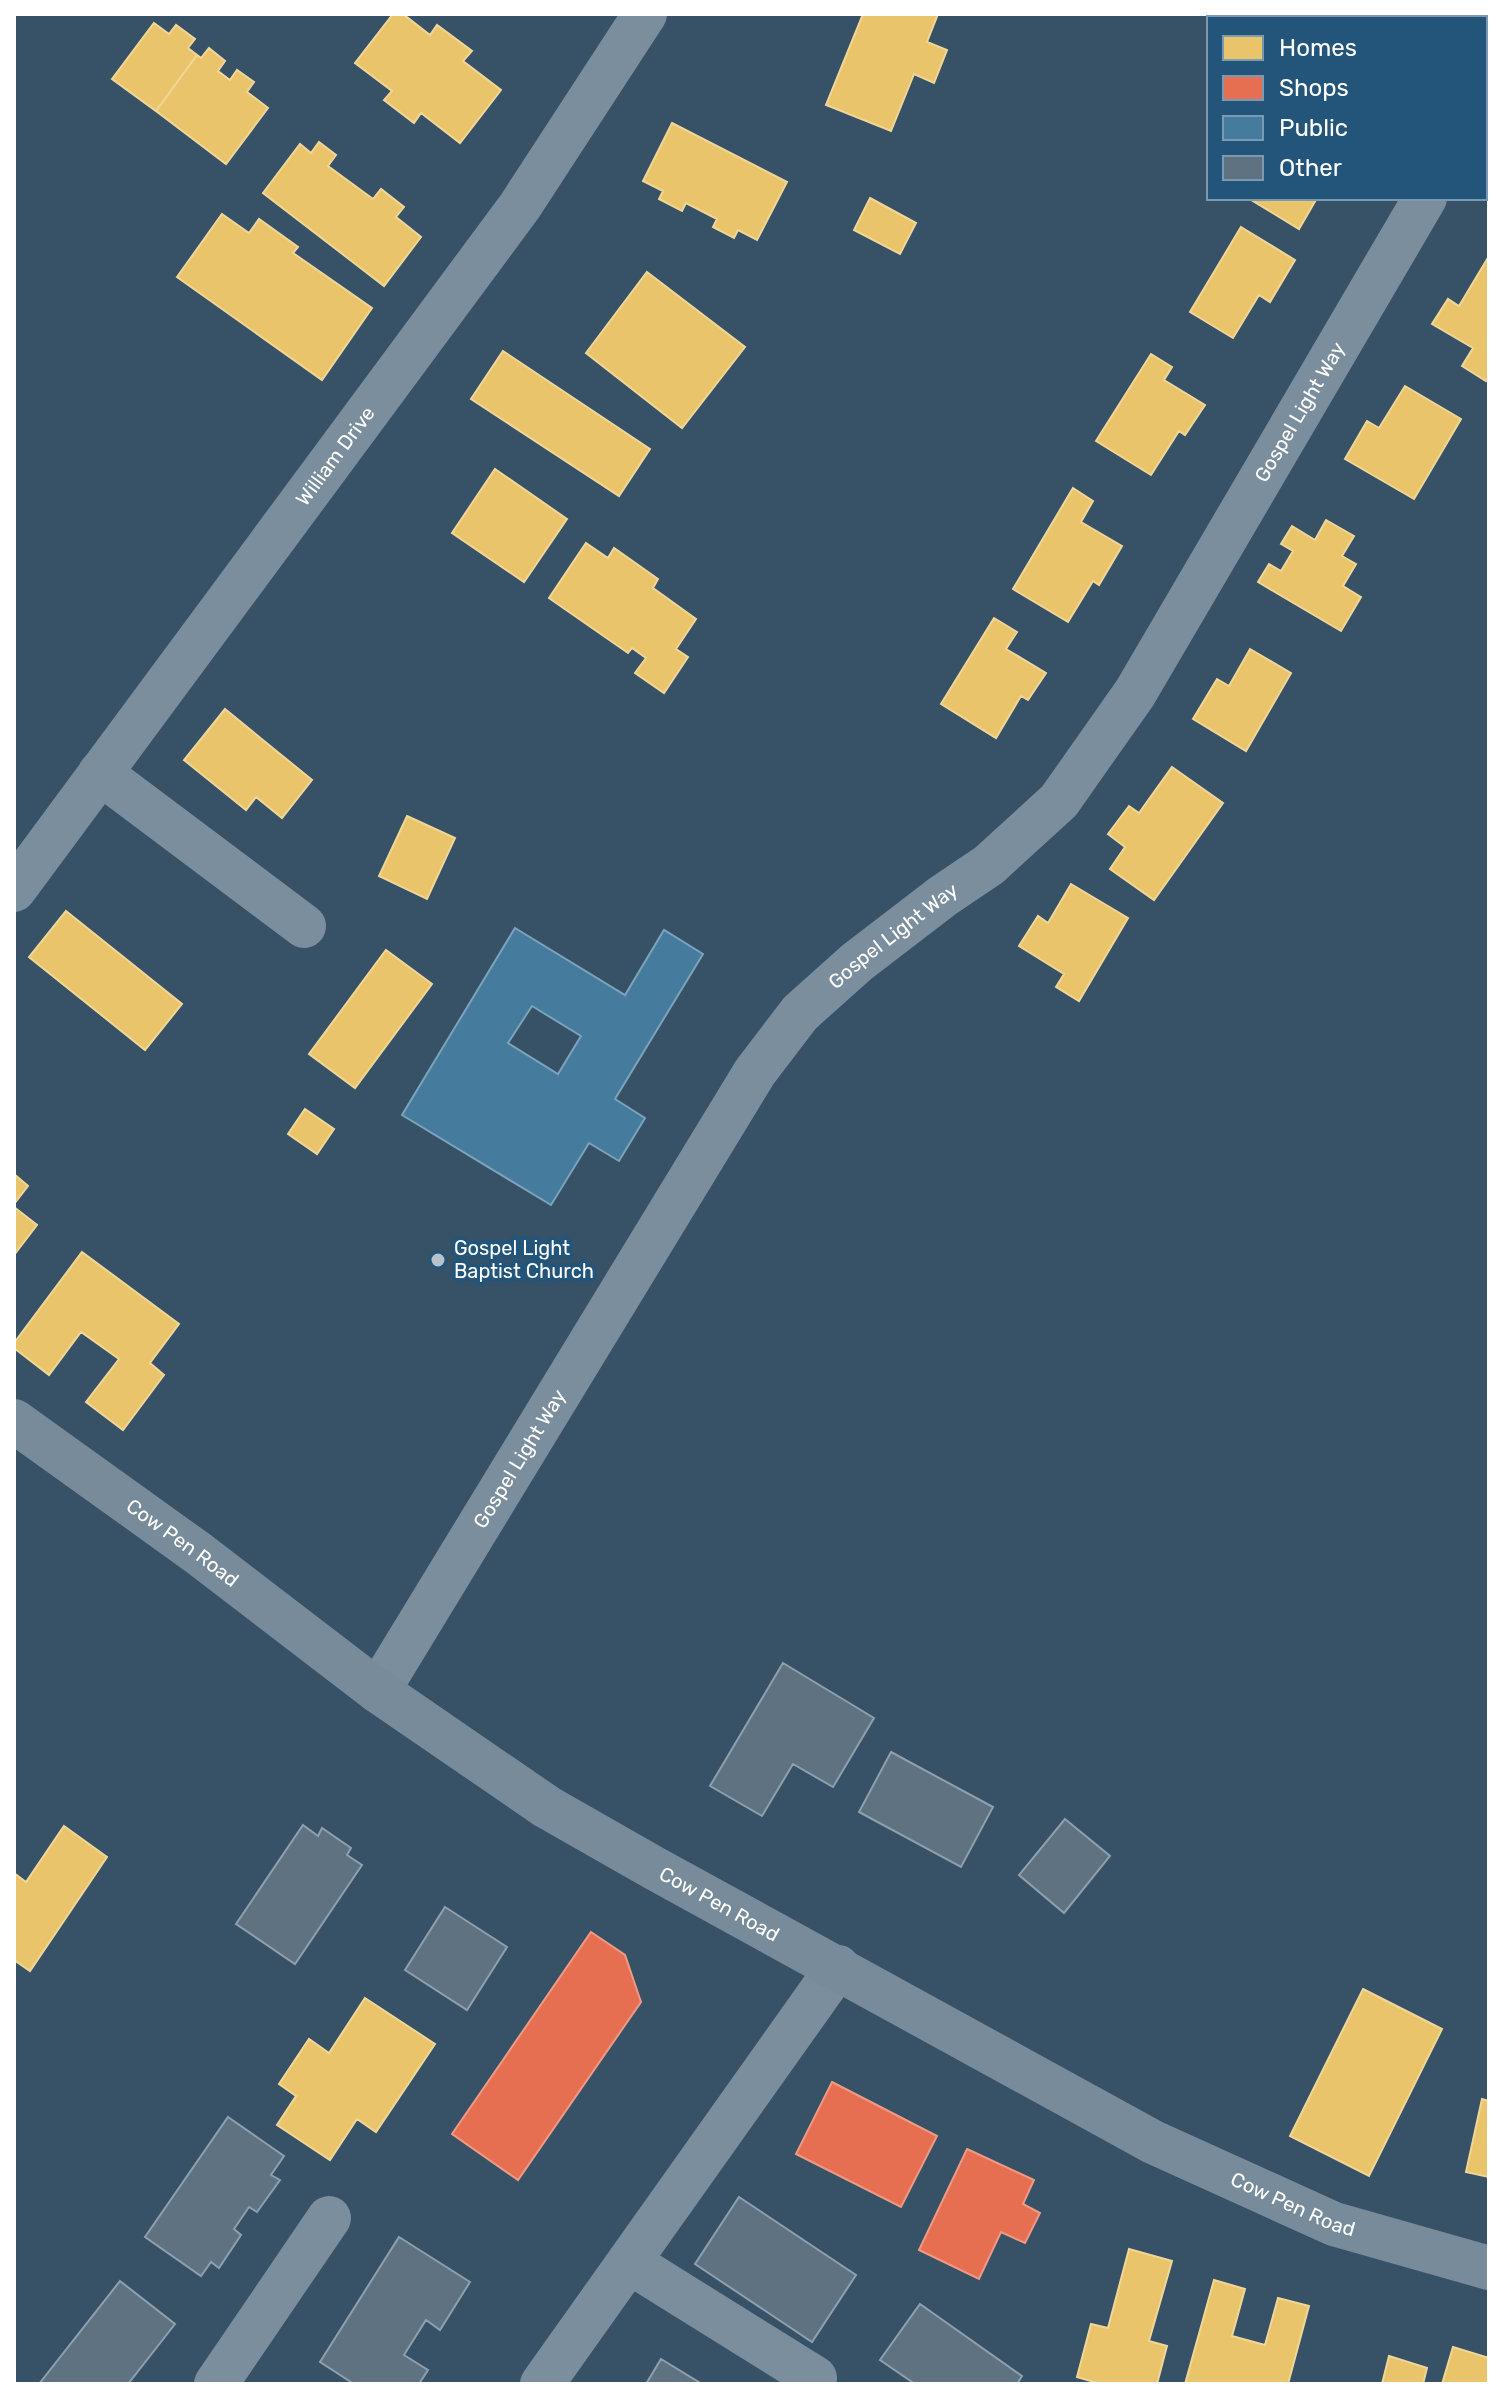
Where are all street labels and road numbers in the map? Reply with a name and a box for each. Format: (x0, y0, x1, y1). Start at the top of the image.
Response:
street label: Gospel Light Way (1249, 338, 1350, 486)
street label: William Drive (291, 402, 380, 510)
street label: Gospel Light Way (823, 878, 962, 994)
street label: Gospel Light Way (468, 1385, 571, 1532)
street label: Cow Pen Road (122, 1494, 244, 1592)
street label: Cow Pen Road (655, 1861, 784, 1947)
street label: Cow Pen Road (1227, 2167, 1358, 2241)

